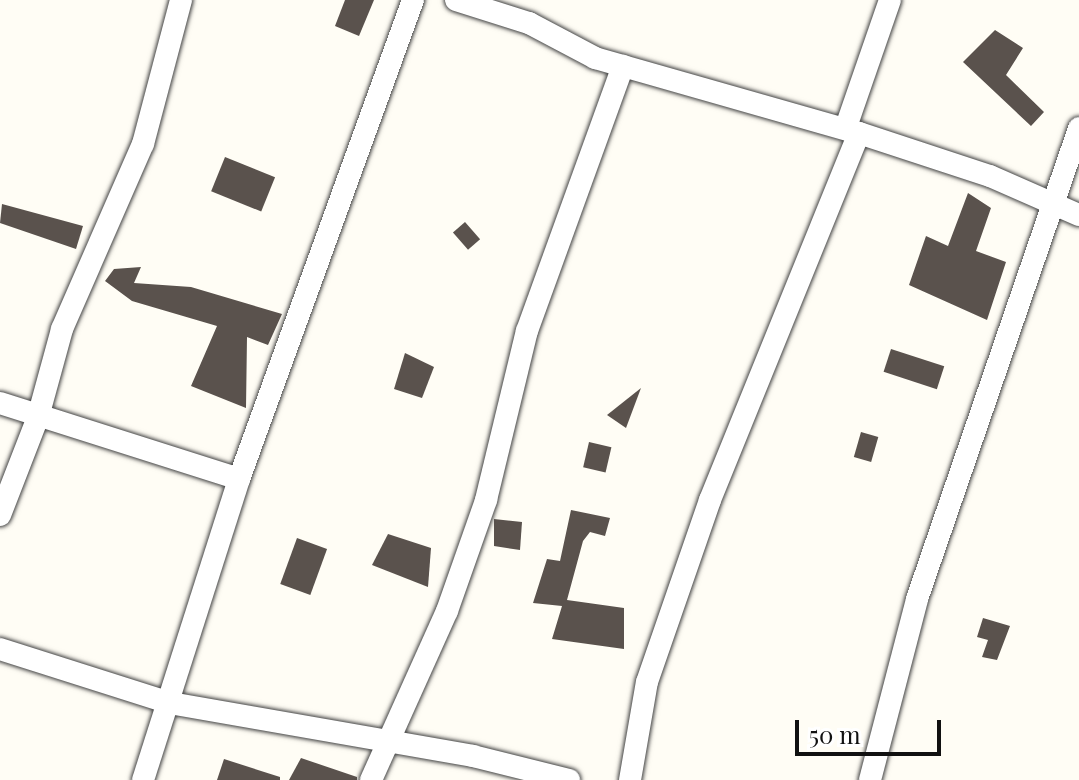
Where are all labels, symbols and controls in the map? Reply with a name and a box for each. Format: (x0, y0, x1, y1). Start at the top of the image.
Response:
scale bar (799, 704, 945, 754)
text: 50 m (809, 718, 861, 750)

